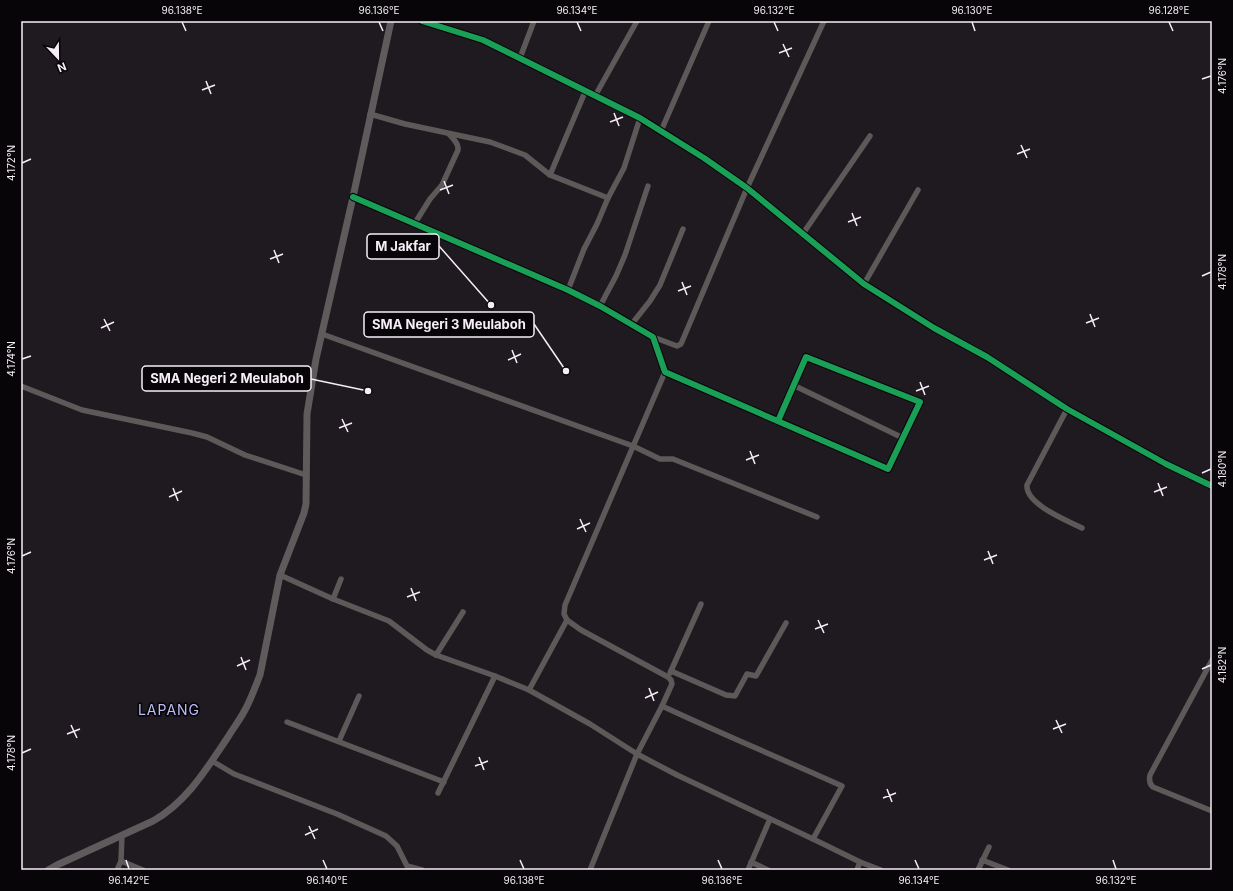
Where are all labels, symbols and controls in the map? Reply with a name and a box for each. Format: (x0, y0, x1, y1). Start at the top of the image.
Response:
text: 96.138°E (162, 4, 202, 16)
text: 96.136°E (358, 4, 400, 16)
text: 96.134°E (556, 4, 598, 16)
text: 96.132°E (754, 4, 795, 16)
text: 96.130°E (951, 4, 993, 16)
text: 96.128°E (1149, 4, 1189, 16)
north arrow (38, 38, 78, 78)
text: 4.176°N (1216, 58, 1228, 94)
text: N (55, 59, 68, 75)
text: 4.172°N (5, 145, 17, 181)
callout: M Jakfar (367, 234, 439, 259)
text: M Jakfar (375, 238, 432, 254)
text: 4.178°N (1216, 254, 1228, 290)
callout: SMA Negeri 3 Meulaboh (364, 312, 534, 337)
text: SMA Negeri 3 Meulaboh (372, 316, 526, 332)
text: 4.174°N (5, 341, 17, 377)
callout: SMA Negeri 2 Meulaboh (142, 366, 311, 391)
text: SMA Negeri 2 Meulaboh (150, 370, 304, 386)
text: 4.180°N (1216, 451, 1228, 487)
text: 4.176°N (5, 538, 17, 574)
text: 4.182°N (1216, 647, 1228, 683)
district label: LAPANG (138, 701, 200, 718)
text: 4.178°N (5, 735, 17, 771)
text: 96.142°E (108, 874, 150, 886)
text: 96.140°E (306, 874, 348, 886)
text: 96.138°E (504, 874, 544, 886)
text: 96.136°E (701, 874, 743, 886)
text: 96.134°E (898, 874, 940, 886)
text: 96.132°E (1096, 874, 1137, 886)

